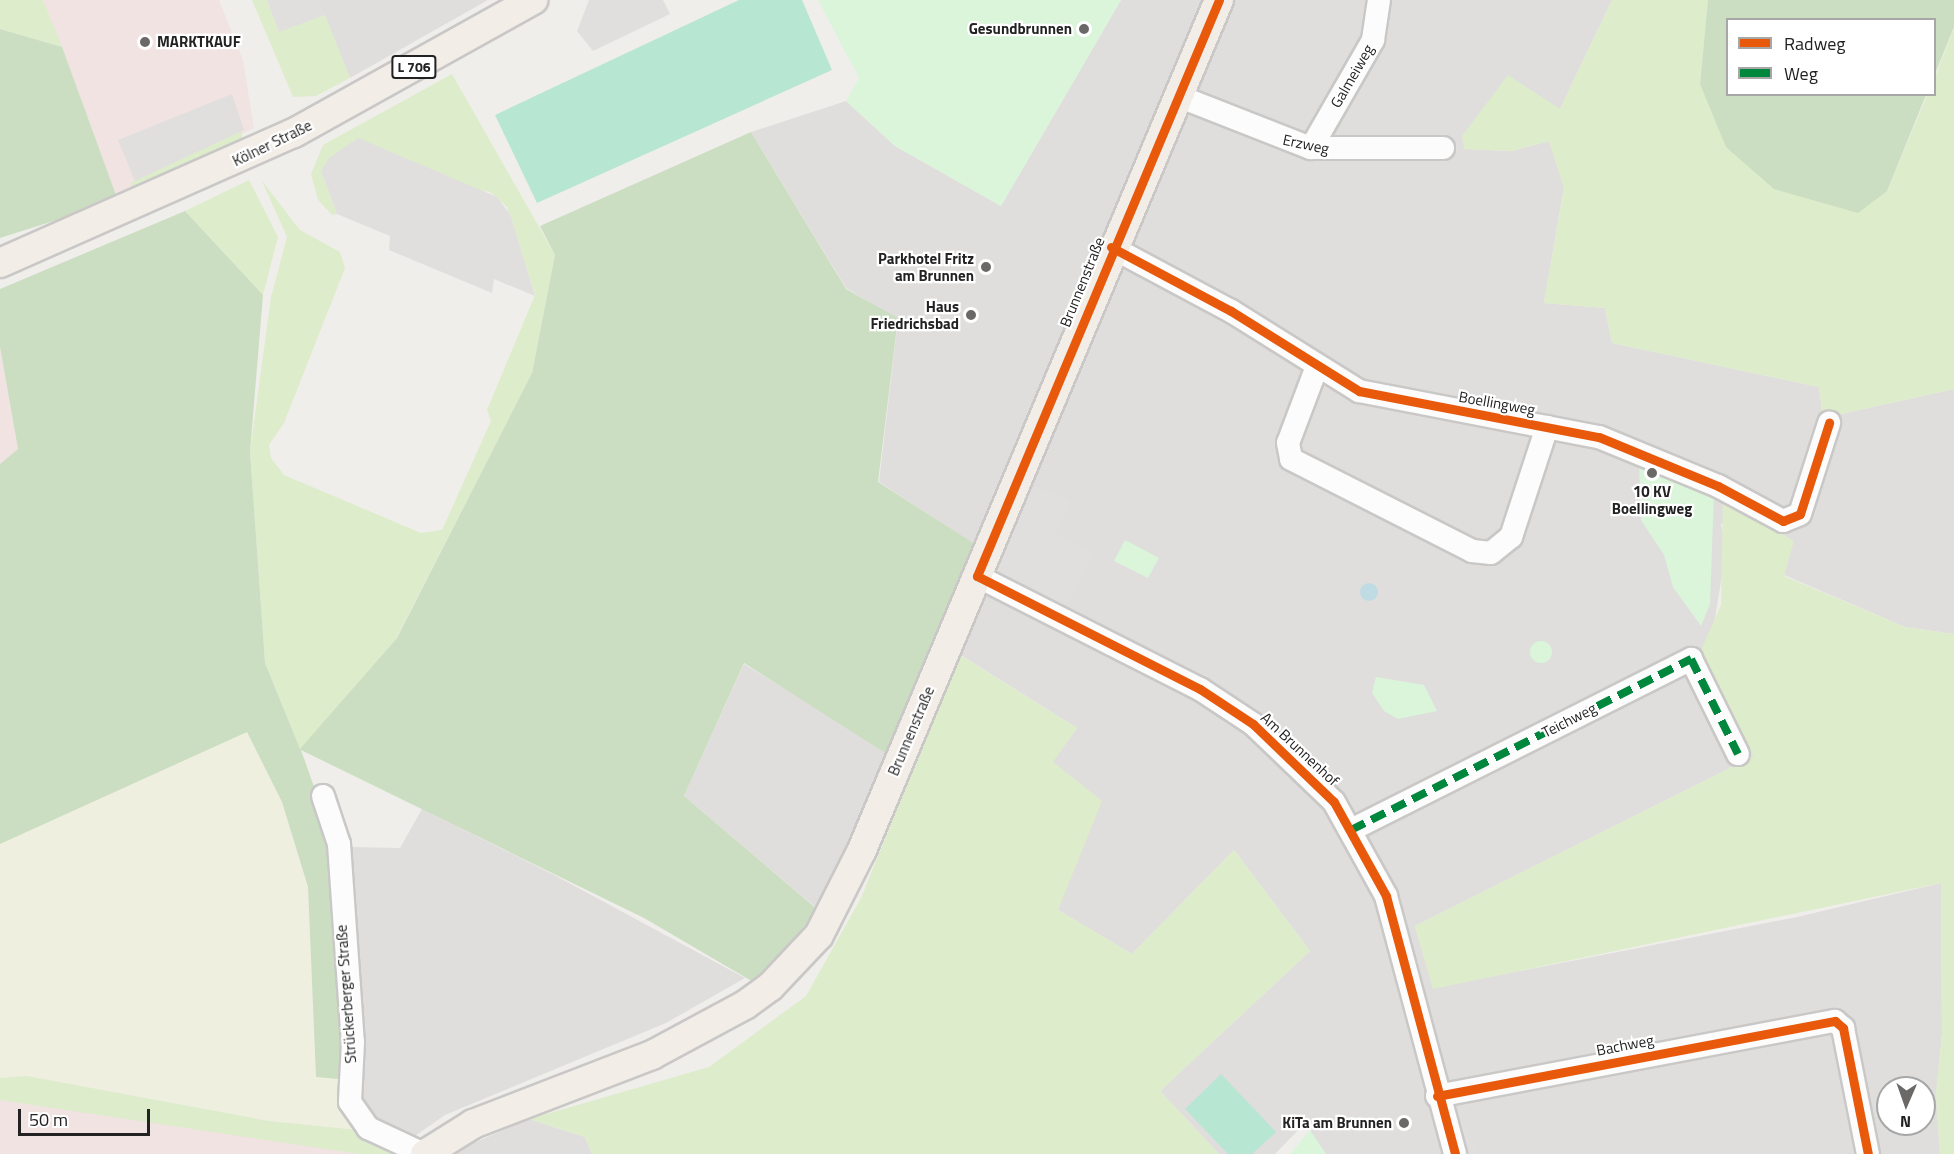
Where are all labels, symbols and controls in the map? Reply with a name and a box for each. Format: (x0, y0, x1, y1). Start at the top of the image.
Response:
legend (1726, 18, 1936, 96)
place label: Gesundbrunnen (969, 20, 1072, 38)
marker: Gesundbrunnen (1077, 22, 1091, 36)
text: Radweg (1784, 30, 1846, 57)
place label: MARKTKAUF (157, 33, 241, 51)
marker: MARKTKAUF (138, 35, 152, 49)
street label: Galmeiweg (1327, 41, 1377, 111)
road number: L 706 (390, 56, 438, 78)
text: Weg (1784, 60, 1818, 87)
street label: Kölner Straße (229, 116, 315, 170)
street label: Erzweg (1281, 130, 1331, 158)
street label: Brunnenstraße (1056, 234, 1108, 330)
place label: Parkhotel Fritz am Brunnen (878, 249, 974, 284)
marker: Parkhotel Fritz am Brunnen (979, 260, 993, 274)
place label: Haus Friedrichsbad (870, 297, 959, 332)
marker: Haus Friedrichsbad (964, 308, 978, 322)
street label: Boellingweg (1457, 387, 1537, 419)
marker: 10 KV Boellingweg (1645, 466, 1659, 480)
place label: 10 KV Boellingweg (1612, 482, 1692, 517)
street label: Brunnenstraße (884, 684, 938, 778)
street label: Teichweg (1539, 699, 1599, 741)
street label: Am Brunnenhof (1257, 708, 1343, 790)
street label: Strückerberger Straße (332, 924, 360, 1064)
street label: Bachweg (1595, 1031, 1655, 1059)
north arrow (1876, 1076, 1936, 1136)
scale bar (21, 1097, 153, 1135)
text: 50 m (29, 1106, 68, 1133)
text: N (1899, 1110, 1911, 1134)
place label: KiTa am Brunnen (1282, 1114, 1392, 1132)
marker: KiTa am Brunnen (1397, 1116, 1411, 1130)

